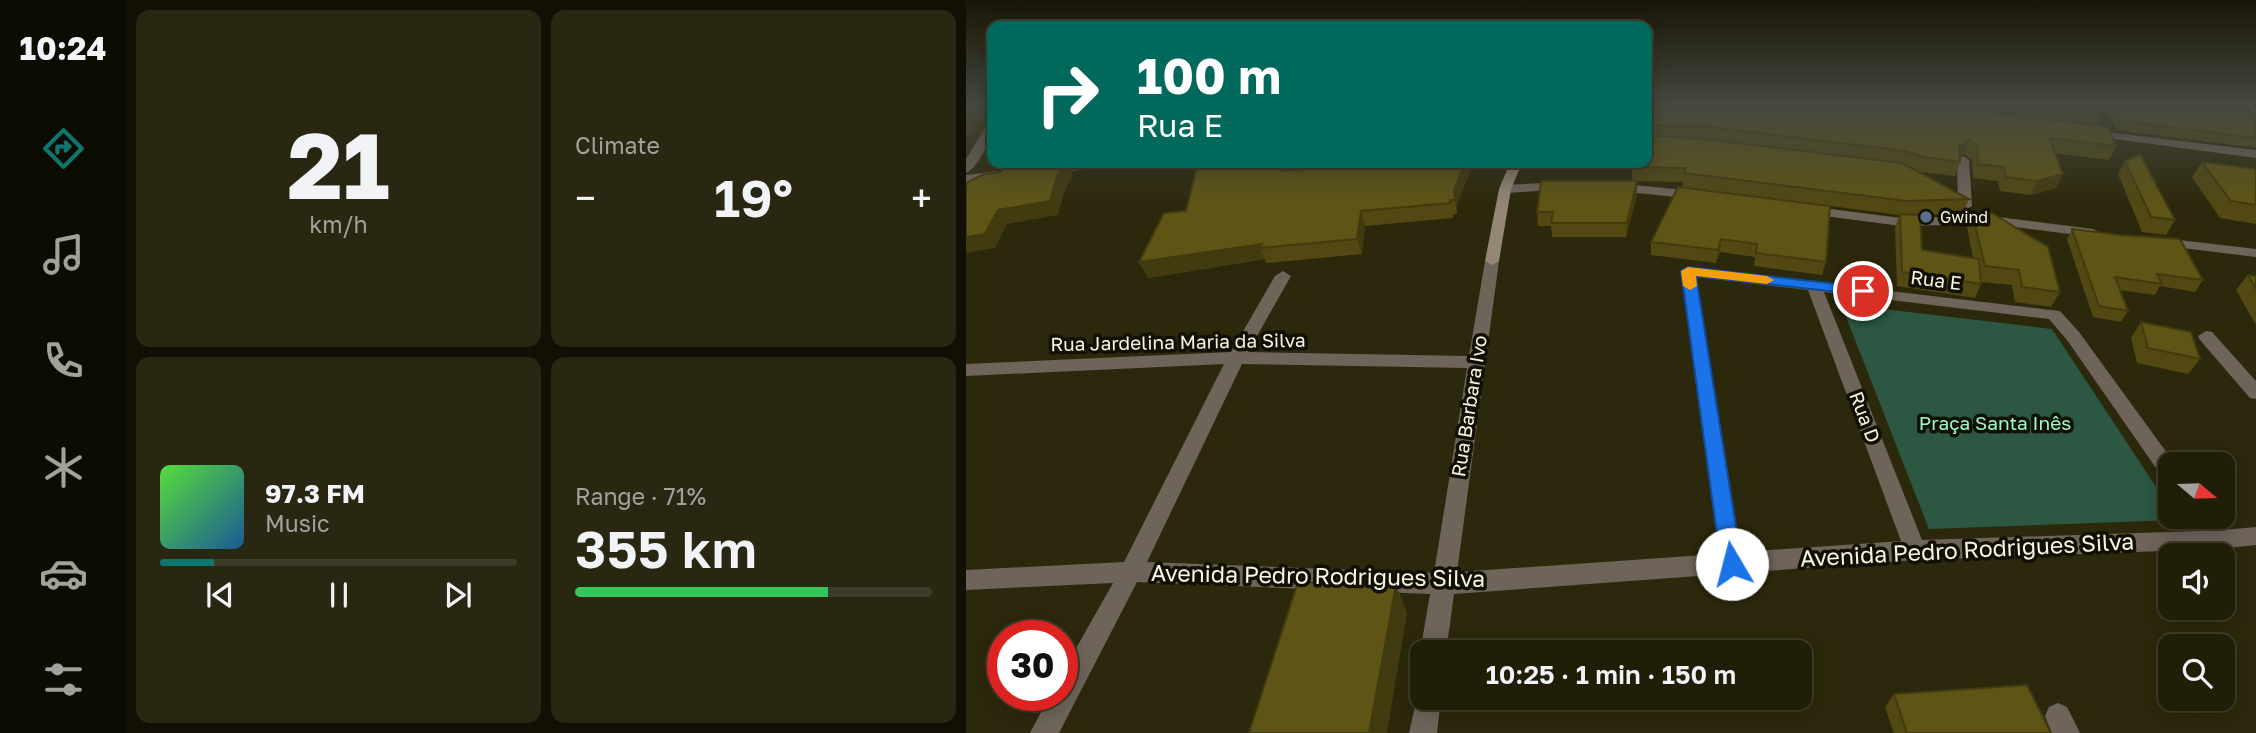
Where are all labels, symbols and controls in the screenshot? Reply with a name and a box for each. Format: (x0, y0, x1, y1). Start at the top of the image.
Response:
text: 10:24 (19, 29, 107, 67)
text: 100 m (1137, 46, 1281, 105)
icon: right (1022, 49, 1113, 140)
text: Rua E (1137, 106, 1223, 144)
text: 21 (287, 110, 390, 219)
icon: directions (39, 124, 88, 173)
text: Climate (575, 131, 660, 159)
text: 19° (714, 166, 793, 228)
text: − (575, 175, 596, 220)
text: + (911, 175, 932, 220)
place label: Gwind (1940, 207, 1988, 227)
marker: Gwind (1918, 209, 1934, 225)
text: km/h (309, 210, 368, 238)
icon: music (39, 230, 88, 279)
pin (1833, 261, 1893, 321)
street label: Rua E (1909, 265, 1963, 294)
icon: arrive (1844, 272, 1882, 310)
street label: Rua Jardelina Maria da Silva (1050, 328, 1306, 355)
street label: Rua Barbara Ivo (1446, 333, 1491, 478)
icon: phone (39, 336, 88, 385)
street label: Rua D (1845, 388, 1886, 446)
park label: Praça Santa Inês (1919, 411, 2071, 434)
icon: climate (39, 443, 88, 492)
north arrow (2158, 452, 2235, 528)
map controls (2158, 452, 2235, 711)
text: 97.3 FM (265, 478, 365, 509)
text: Range · 71% (575, 482, 706, 510)
text: Music (265, 509, 330, 537)
text: 355 km (575, 517, 757, 579)
street label: Avenida Pedro Rodrigues Silva (1799, 526, 2135, 572)
position arrow (1695, 527, 1769, 601)
button: sound (2158, 543, 2235, 620)
icon: car (39, 549, 88, 598)
street label: Avenida Pedro Rodrigues Silva (1151, 558, 1485, 592)
icon: previous (201, 576, 239, 614)
icon: pause (320, 576, 358, 614)
icon: next (439, 576, 477, 614)
speed limit sign: 30 (987, 620, 1078, 711)
button: search (2158, 634, 2235, 711)
icon: filters (39, 655, 88, 704)
text: 10:25 · 1 min · 150 m (1486, 659, 1736, 690)

